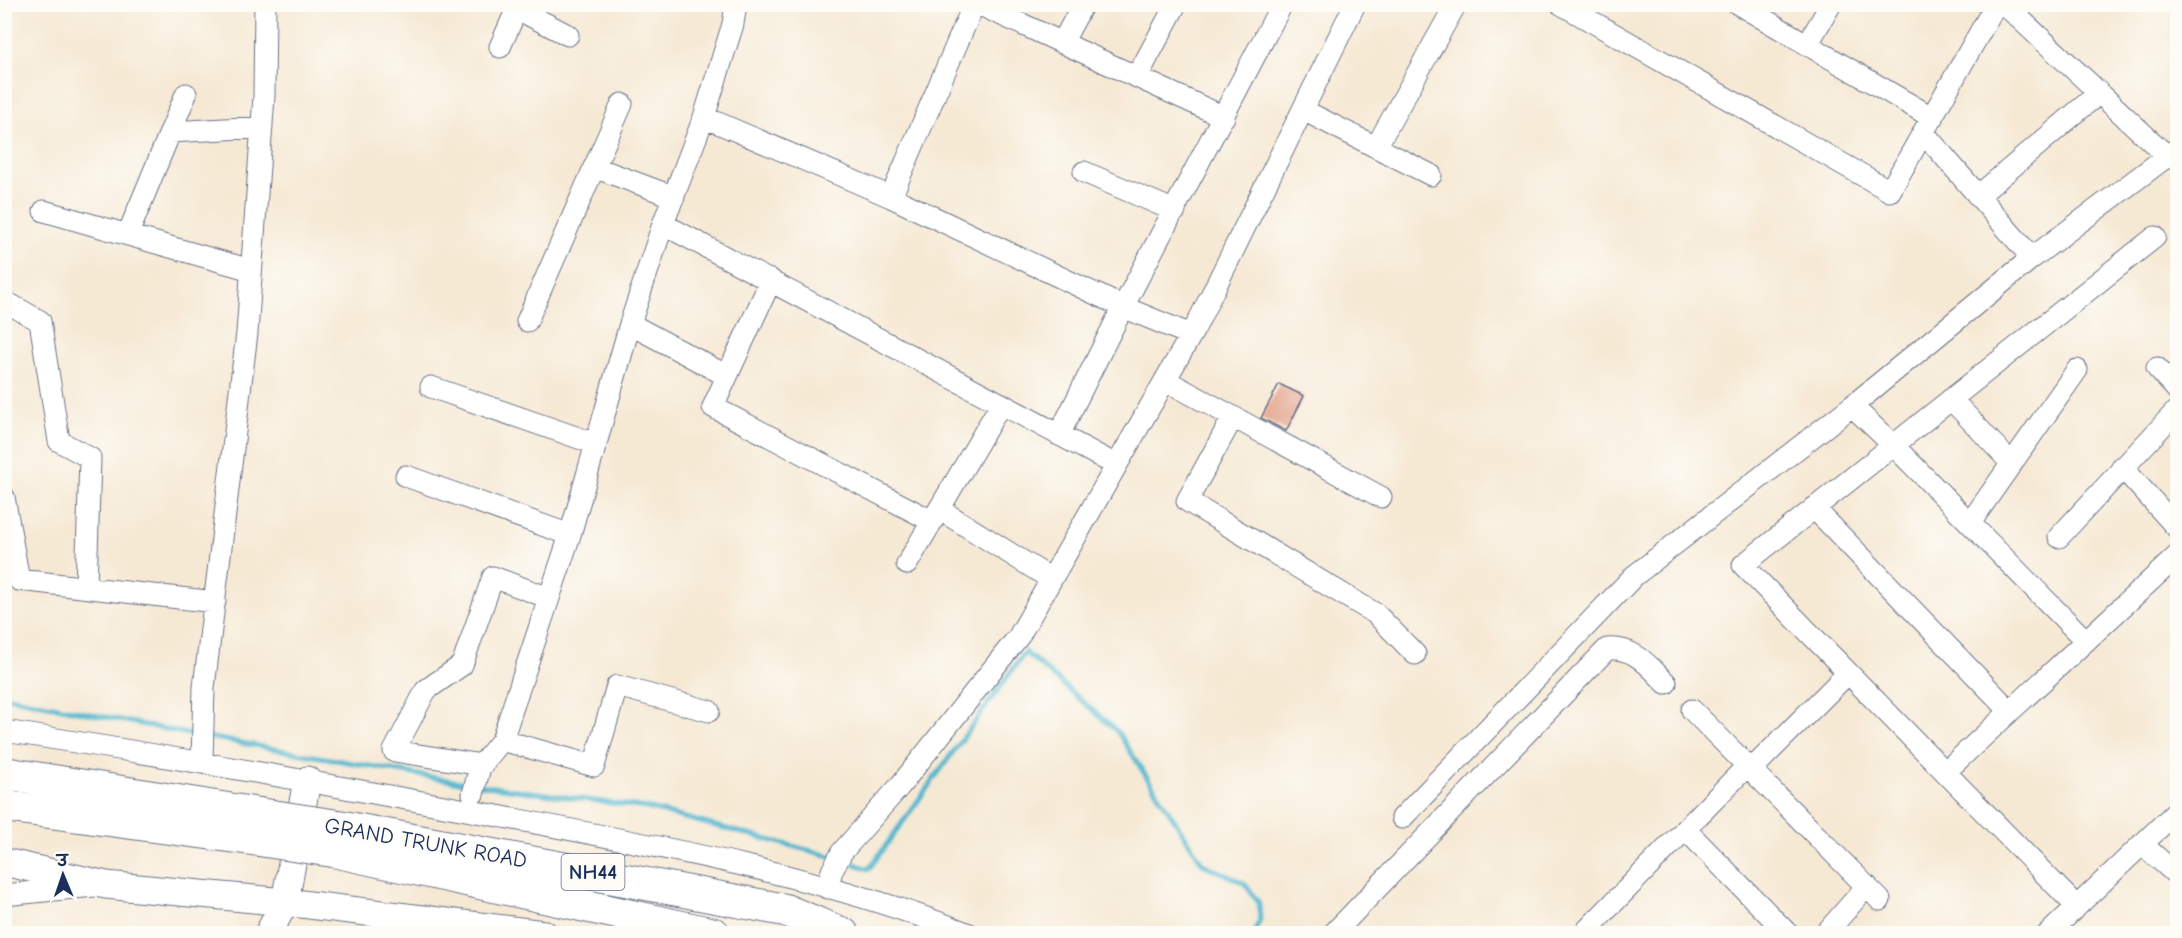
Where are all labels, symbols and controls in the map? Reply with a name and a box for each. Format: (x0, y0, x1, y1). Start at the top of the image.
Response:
street label: GRAND TRUNK ROAD (323, 812, 529, 874)
north arrow (33, 845, 93, 905)
text: उ (55, 852, 69, 870)
road number: NH44 (562, 854, 624, 890)

